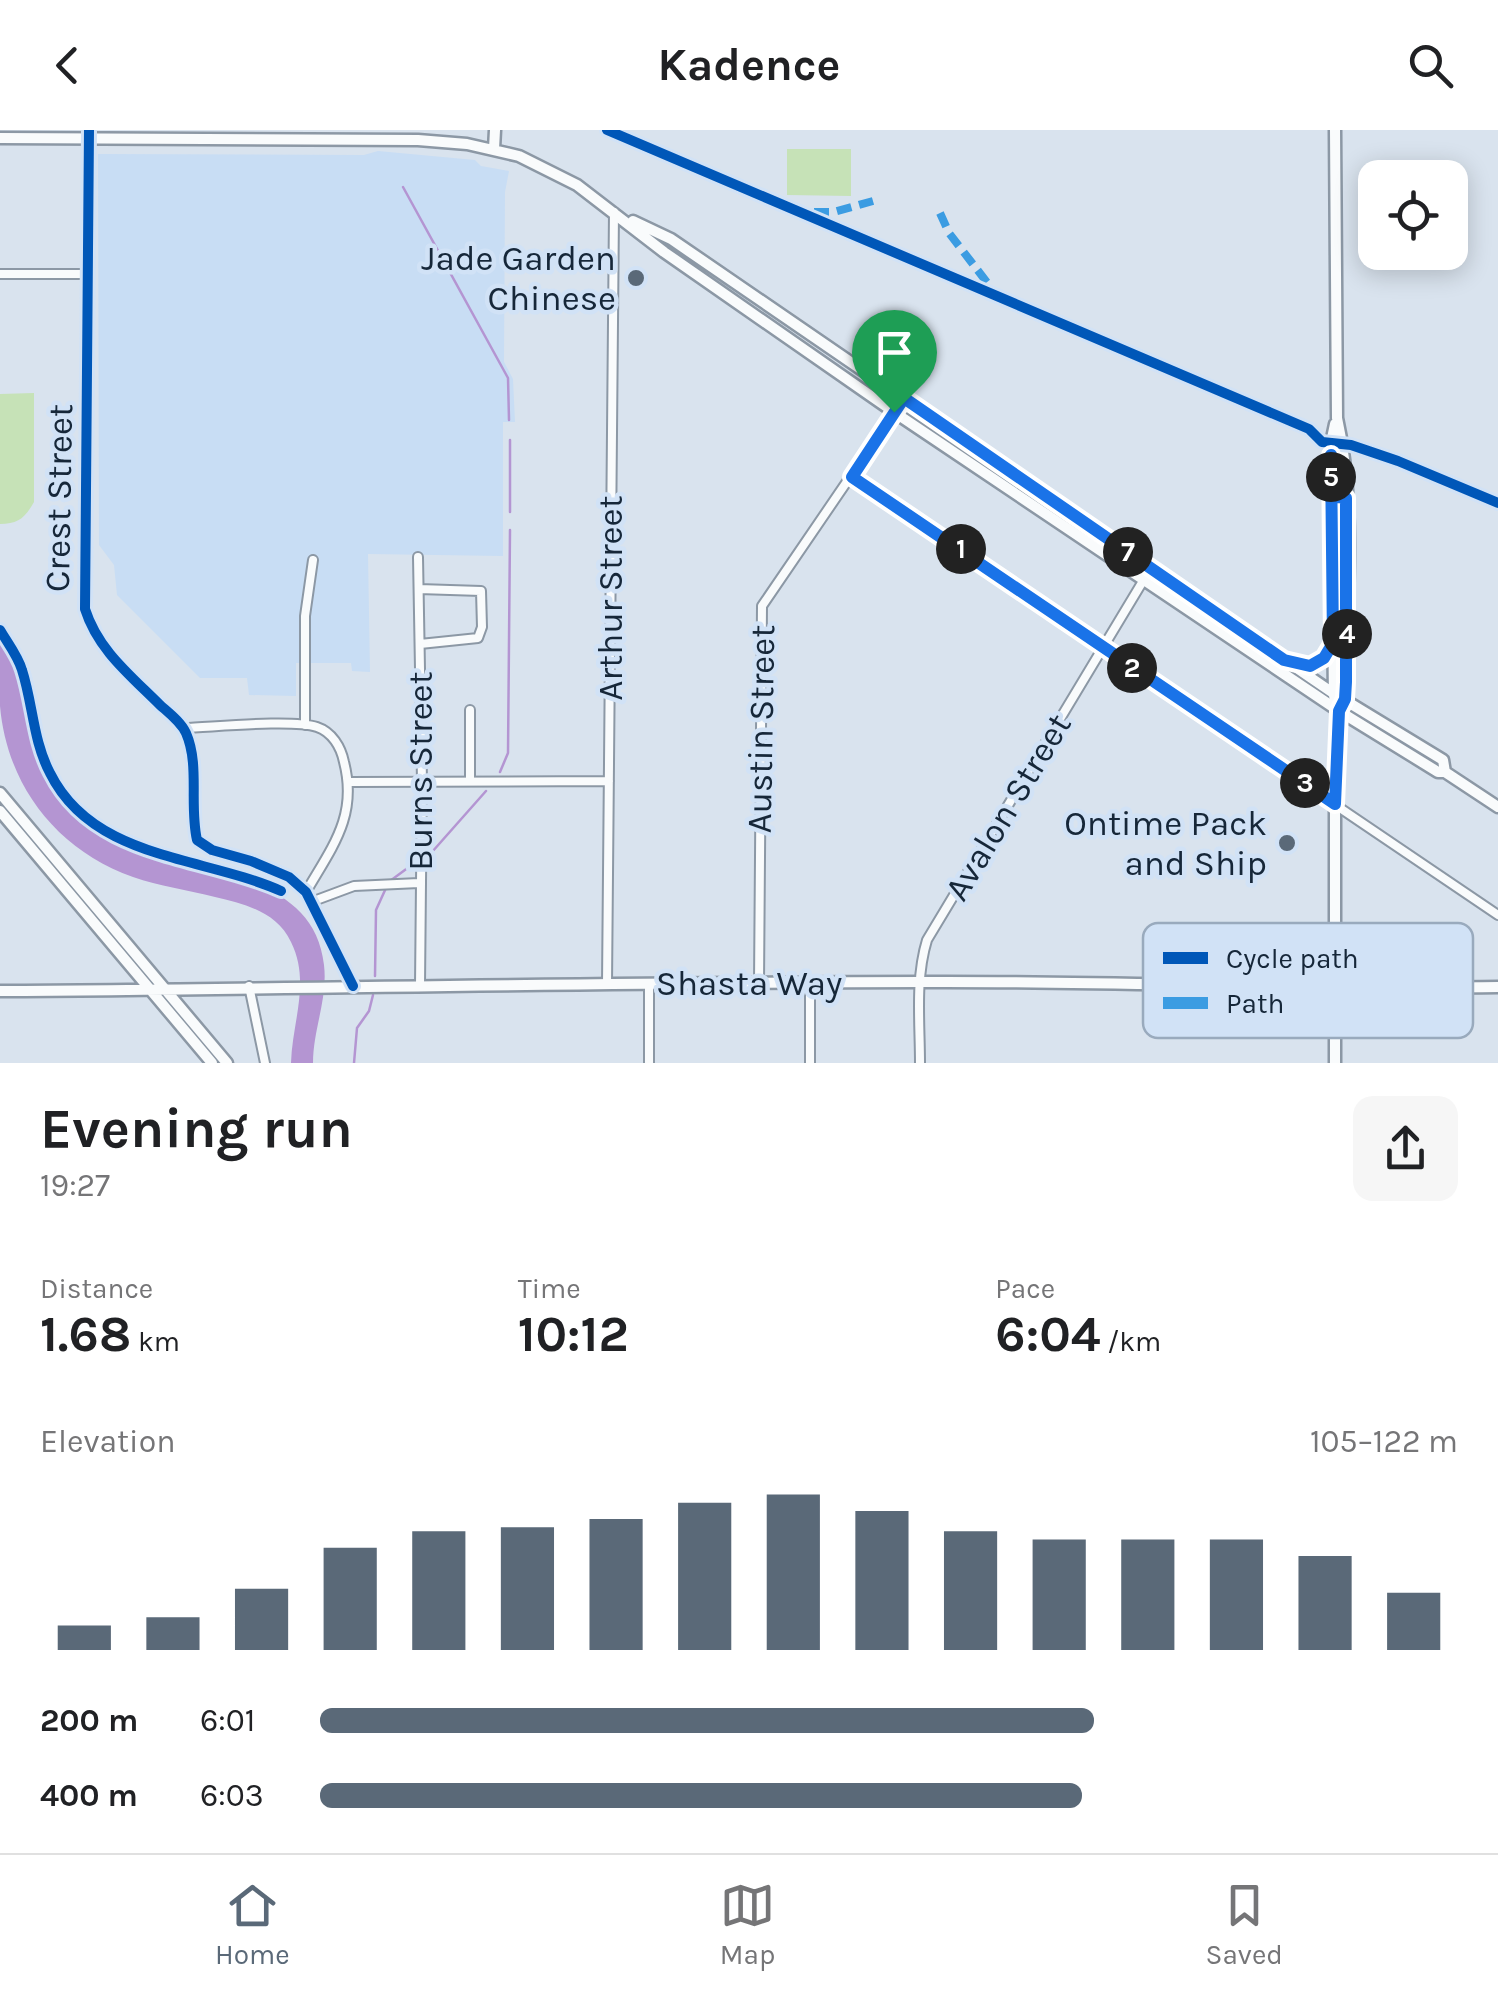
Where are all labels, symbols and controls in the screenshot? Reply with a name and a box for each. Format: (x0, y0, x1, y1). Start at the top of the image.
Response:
icon: back (40, 38, 95, 93)
icon: search (1403, 38, 1458, 93)
text: Kadence (658, 39, 840, 91)
map controls (1358, 160, 1468, 270)
button: locate (1358, 160, 1468, 270)
place label: Jade Garden Chinese (421, 238, 616, 319)
marker: Jade Garden Chinese (625, 267, 647, 289)
pin (852, 310, 937, 413)
icon: arrive (867, 325, 922, 380)
street label: Crest Street (37, 404, 81, 592)
pin: 5 (1306, 452, 1356, 502)
text: 5 (1323, 460, 1339, 493)
street label: Arthur Street (590, 495, 631, 701)
pin: 1 (936, 524, 986, 574)
pin: 7 (1103, 527, 1153, 577)
text: 1 (956, 532, 966, 565)
text: 7 (1121, 535, 1135, 568)
pin: 4 (1322, 609, 1372, 659)
text: 4 (1339, 617, 1355, 650)
street label: Austin Street (739, 624, 783, 834)
pin: 2 (1107, 643, 1157, 693)
text: 2 (1124, 651, 1140, 684)
street label: Burns Street (400, 671, 441, 871)
street label: Avalon Street (936, 706, 1080, 908)
pin: 3 (1280, 758, 1330, 808)
text: 3 (1296, 766, 1314, 799)
place label: Ontime Pack and Ship (1064, 803, 1267, 884)
marker: Ontime Pack and Ship (1276, 832, 1298, 854)
legend (1143, 923, 1473, 1038)
text: Cycle path (1226, 942, 1359, 975)
street label: Shasta Way (656, 963, 842, 1004)
text: Path (1226, 987, 1284, 1020)
button: share (1353, 1096, 1458, 1201)
text: Evening run (40, 1097, 353, 1161)
text: 19:27 (40, 1167, 110, 1204)
text: Distance (40, 1272, 153, 1305)
text: Time (518, 1272, 581, 1305)
text: Pace (995, 1272, 1055, 1305)
text: 1.68 (40, 1305, 131, 1364)
text: 10:12 (518, 1305, 629, 1364)
text: 6:04 (995, 1305, 1101, 1364)
text: km (131, 1325, 180, 1358)
text: /km (1101, 1325, 1161, 1358)
text: Elevation (40, 1423, 175, 1460)
text: 105–122 m (1310, 1423, 1458, 1460)
text: 200 m (40, 1702, 138, 1739)
text: 6:01 (200, 1702, 255, 1739)
text: 400 m (40, 1777, 138, 1814)
text: 6:03 (200, 1777, 264, 1814)
tab: Home (215, 1878, 290, 1971)
tab: Map (720, 1878, 775, 1971)
tab: Saved (1206, 1878, 1283, 1971)

